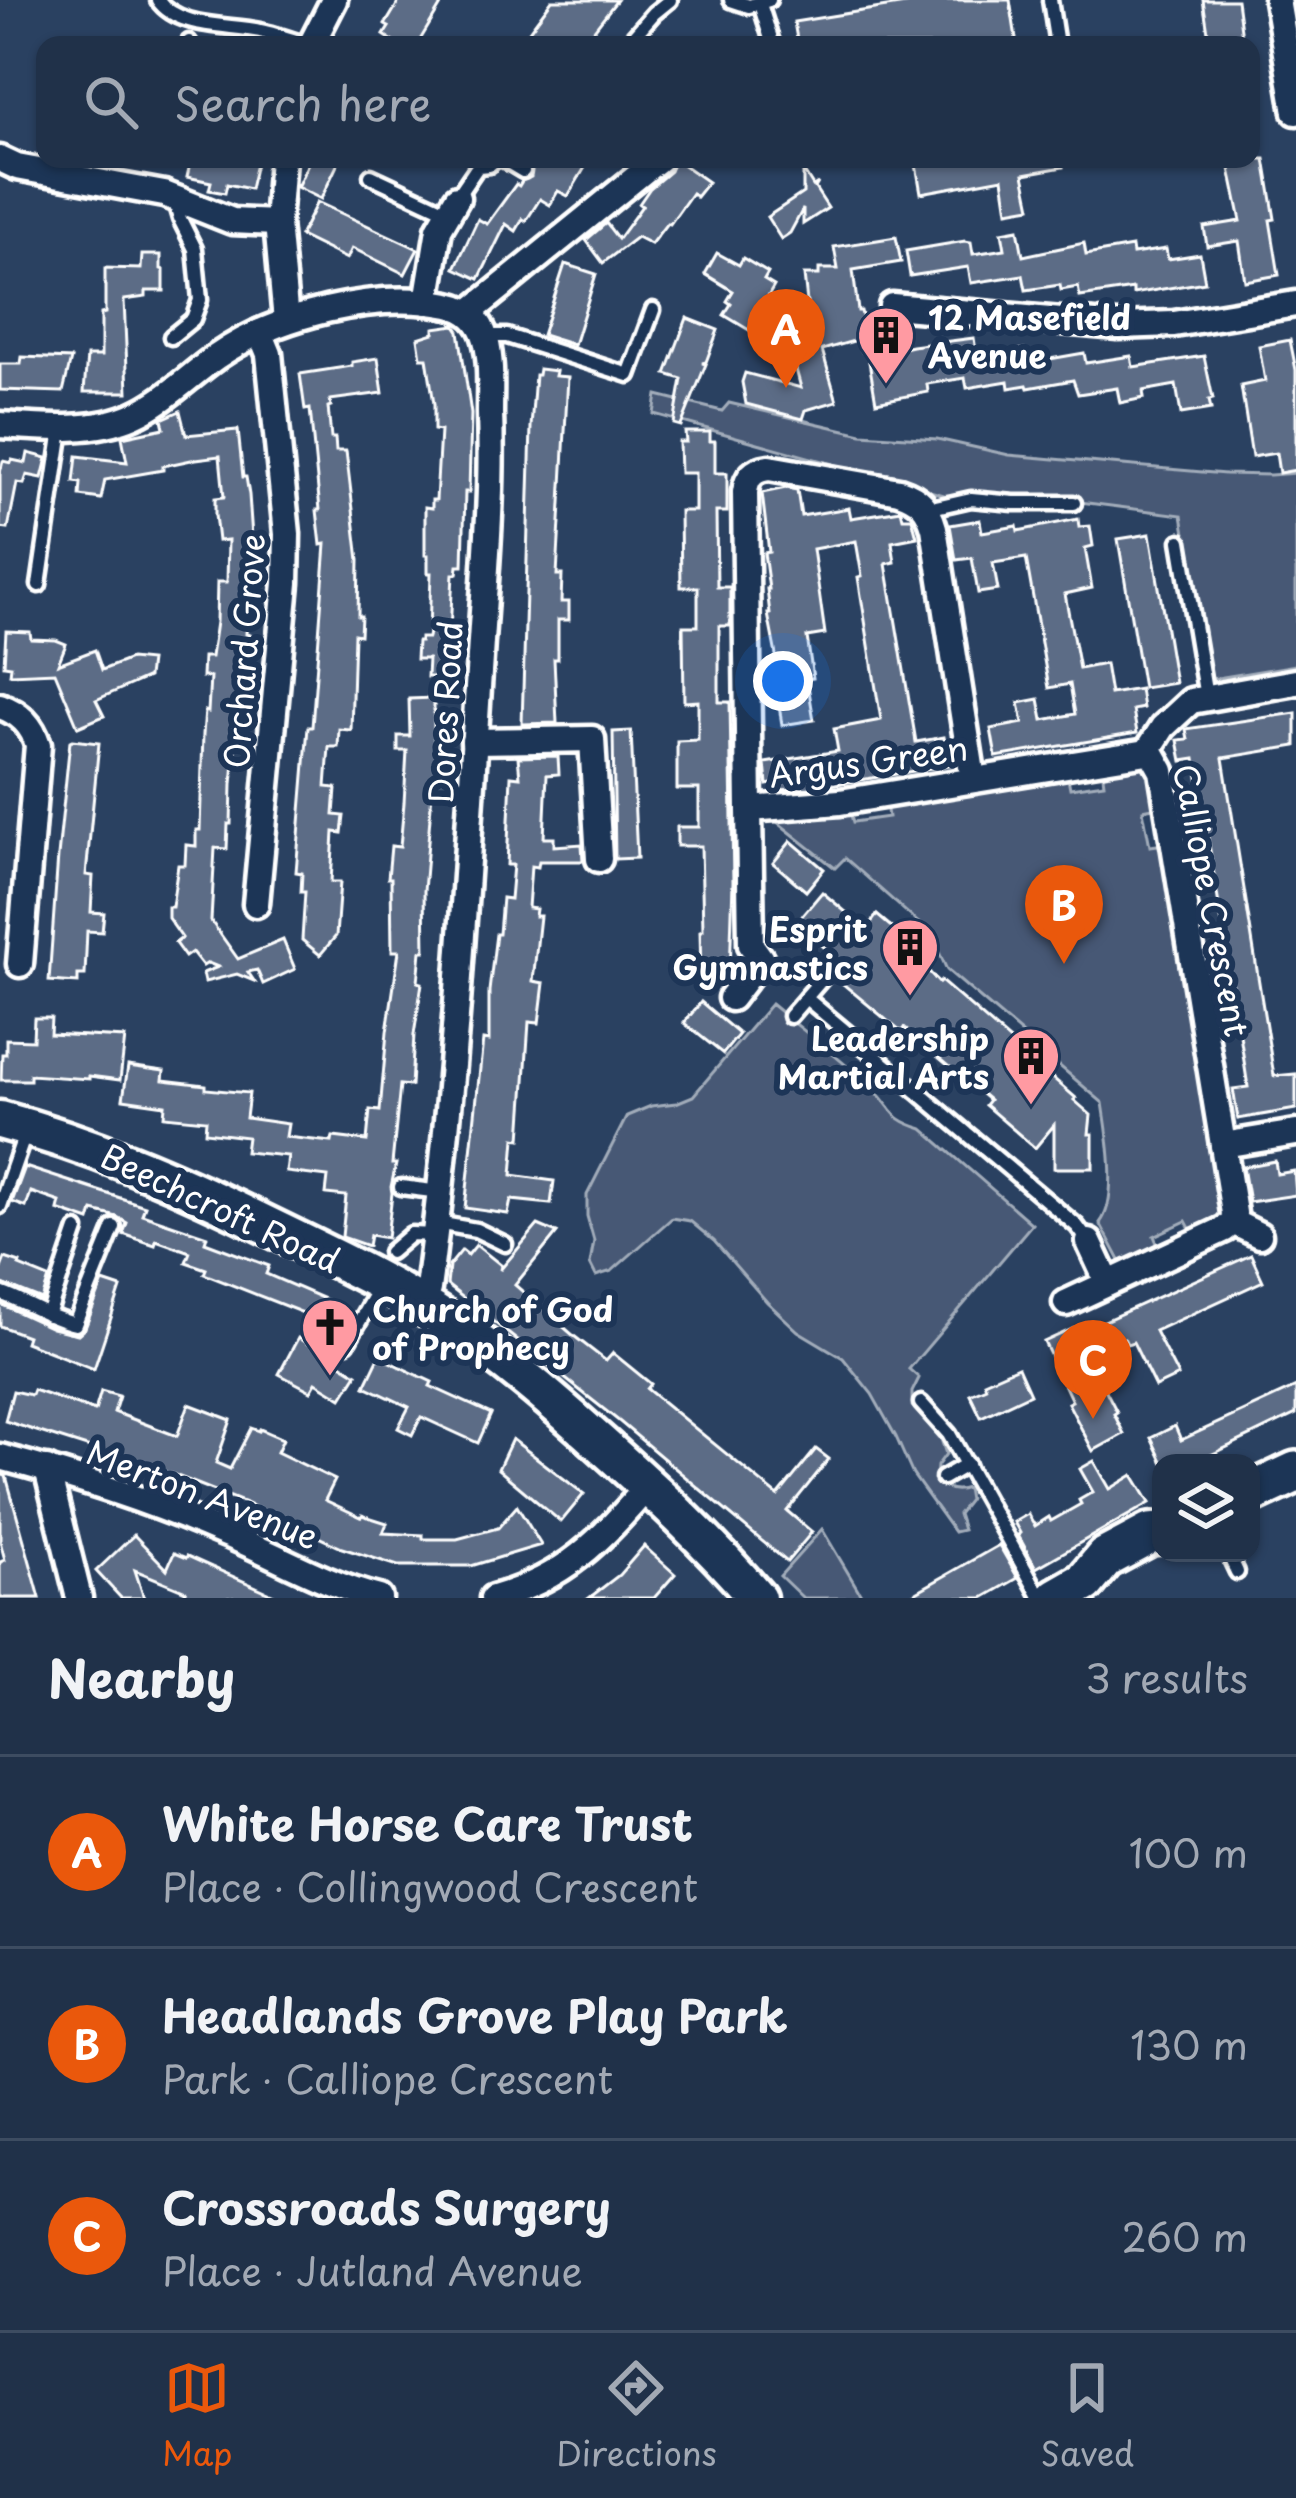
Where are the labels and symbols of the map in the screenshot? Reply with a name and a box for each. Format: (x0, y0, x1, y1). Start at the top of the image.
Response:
pin: A (747, 289, 825, 388)
place label: 12 Masefield Avenue (927, 291, 1131, 379)
building icon: 12 Masefield Avenue (855, 304, 917, 386)
street label: Orchard Grove (210, 532, 276, 770)
street label: Dores Road (414, 620, 474, 804)
your location (753, 651, 813, 711)
street label: Argus Green (765, 721, 971, 799)
street label: Calliope Crescent (1162, 759, 1264, 1041)
pin: B (1025, 865, 1103, 964)
place label: Esprit Gymnastics (672, 903, 868, 991)
building icon: Esprit Gymnastics (879, 916, 941, 998)
place label: Leadership Martial Arts (778, 1012, 989, 1100)
building icon: Leadership Martial Arts (1000, 1025, 1062, 1107)
street label: Beechcroft Road (93, 1130, 349, 1284)
place label: Church of God of Prophecy (372, 1283, 613, 1371)
church icon: Church of God of Prophecy (299, 1296, 361, 1378)
pin: C (1054, 1320, 1132, 1419)
street label: Merton Avenue (80, 1426, 326, 1560)

